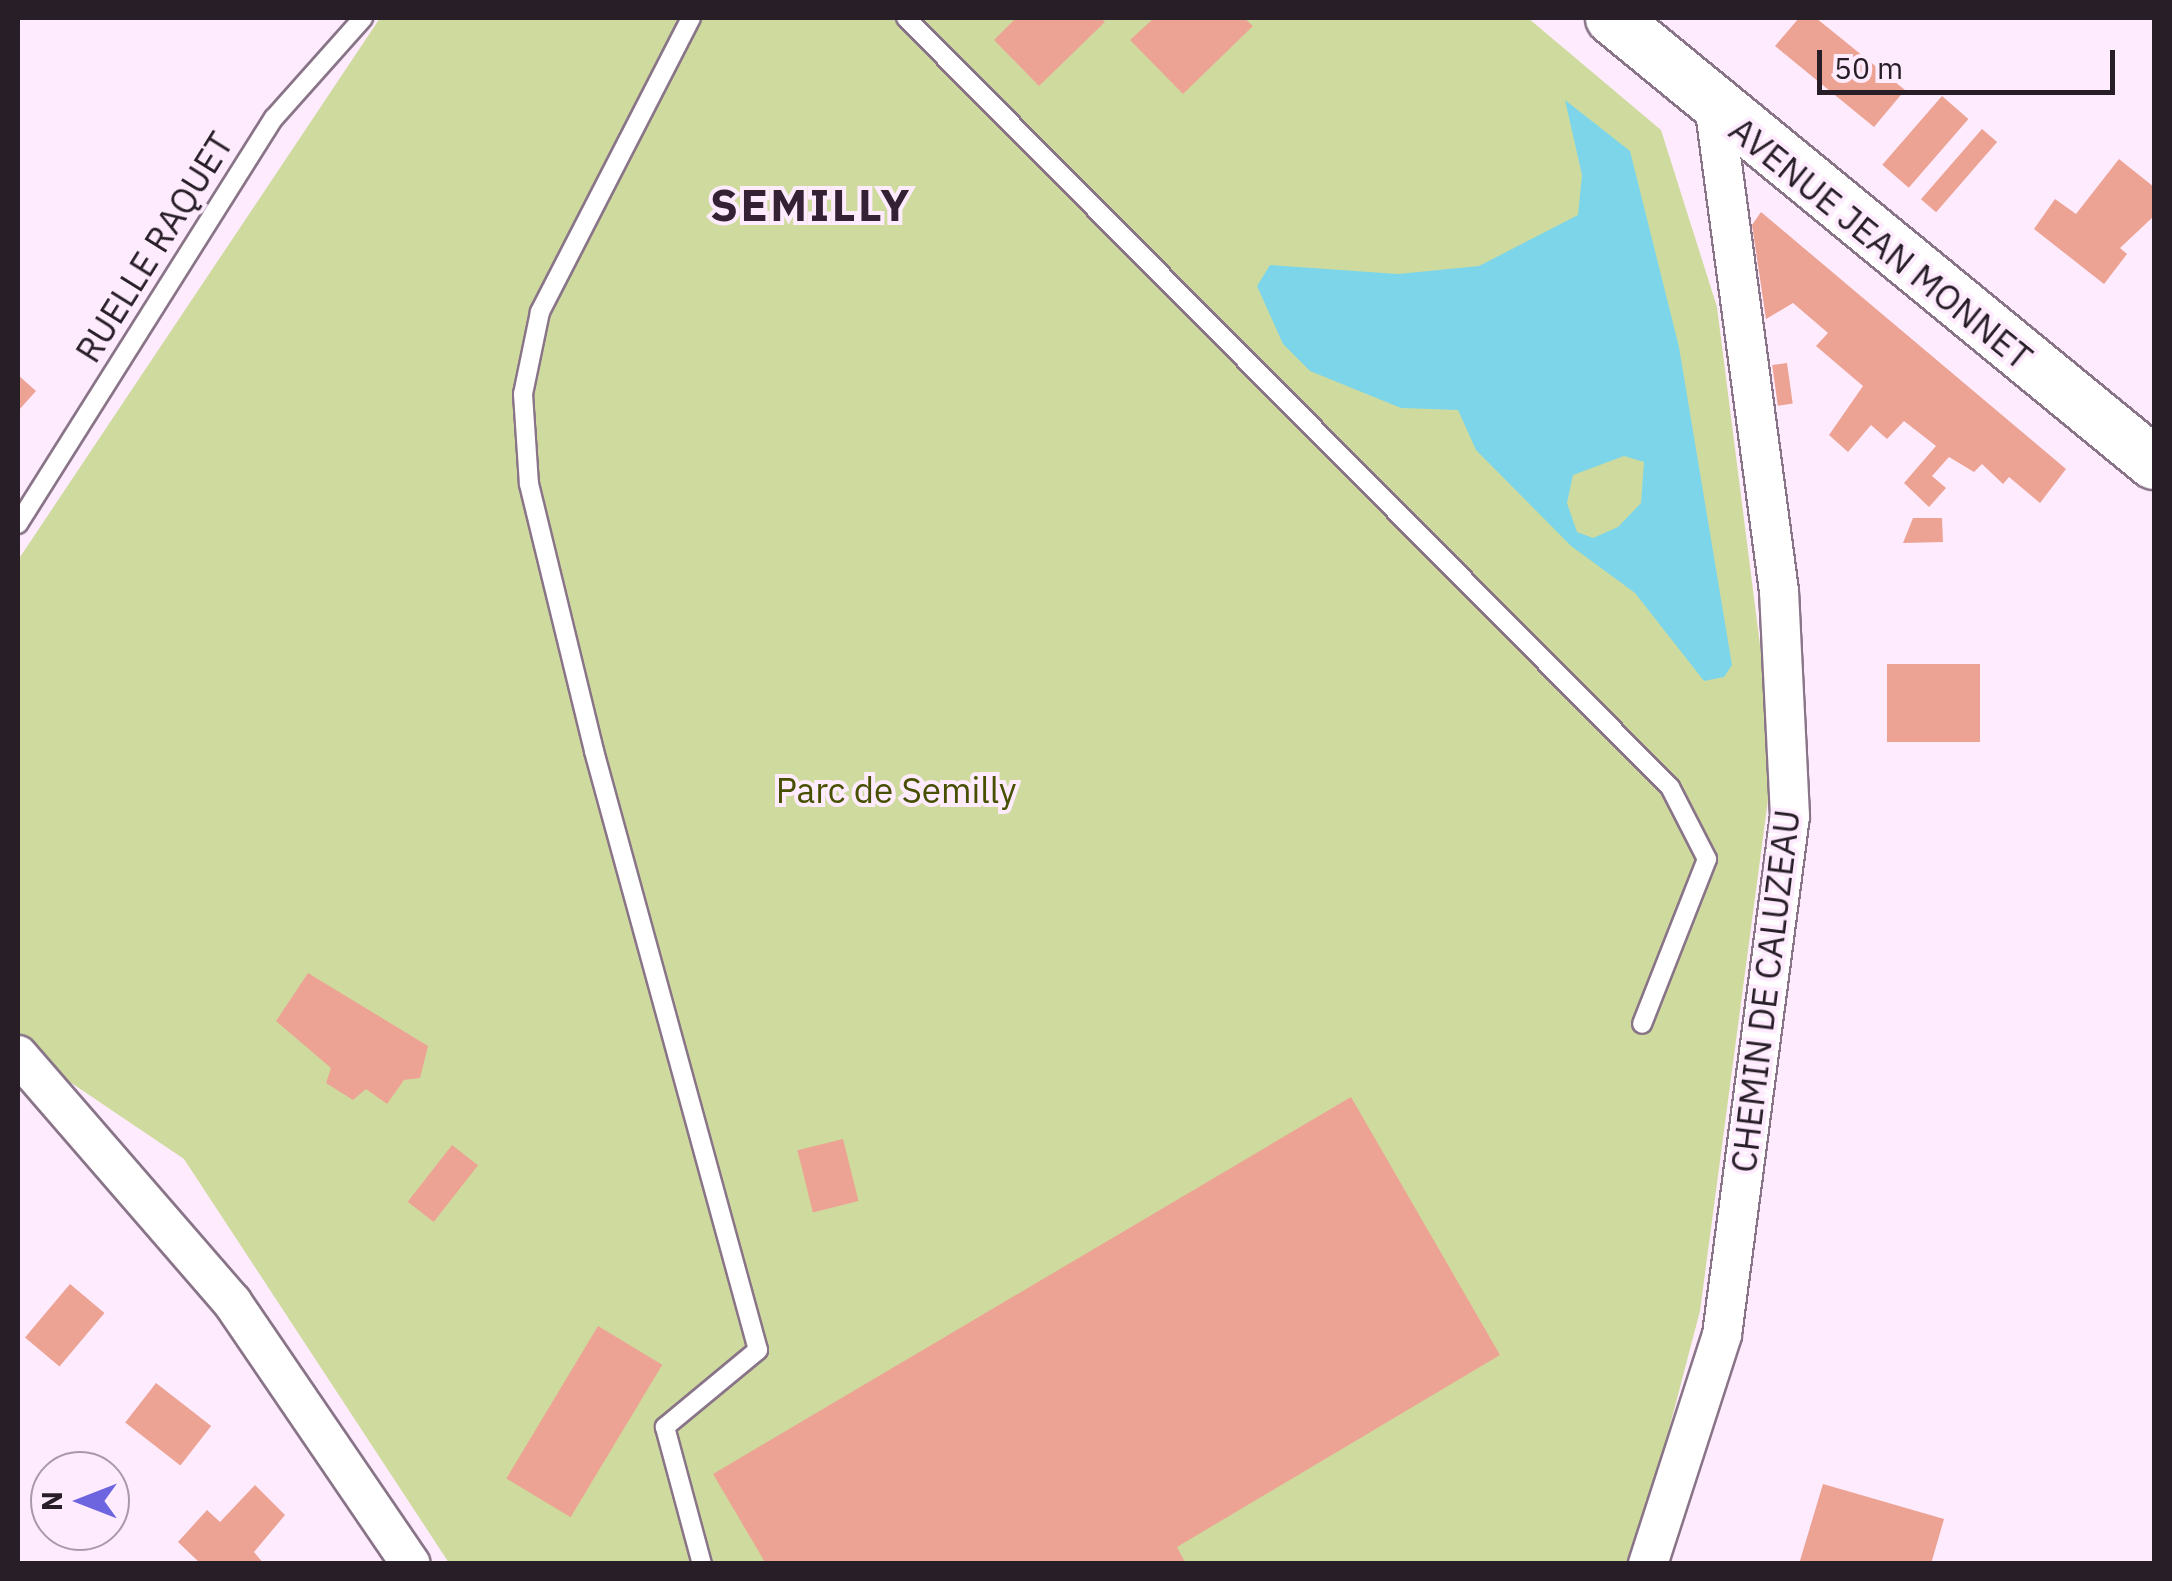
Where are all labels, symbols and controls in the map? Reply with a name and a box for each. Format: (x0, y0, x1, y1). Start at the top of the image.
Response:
scale bar (1822, 30, 2120, 92)
text: 50 m (1834, 48, 1903, 87)
street label: AVENUE JEAN MONNET (1721, 108, 2041, 378)
street label: RUELLE RAQUET (66, 124, 242, 370)
district label: SEMILLY (710, 178, 912, 232)
park label: Parc de Semilly (776, 769, 1016, 811)
street label: CHEMIN DE CALUZEAU (1722, 807, 1808, 1175)
north arrow (30, 1451, 130, 1551)
text: N (33, 1491, 70, 1511)

